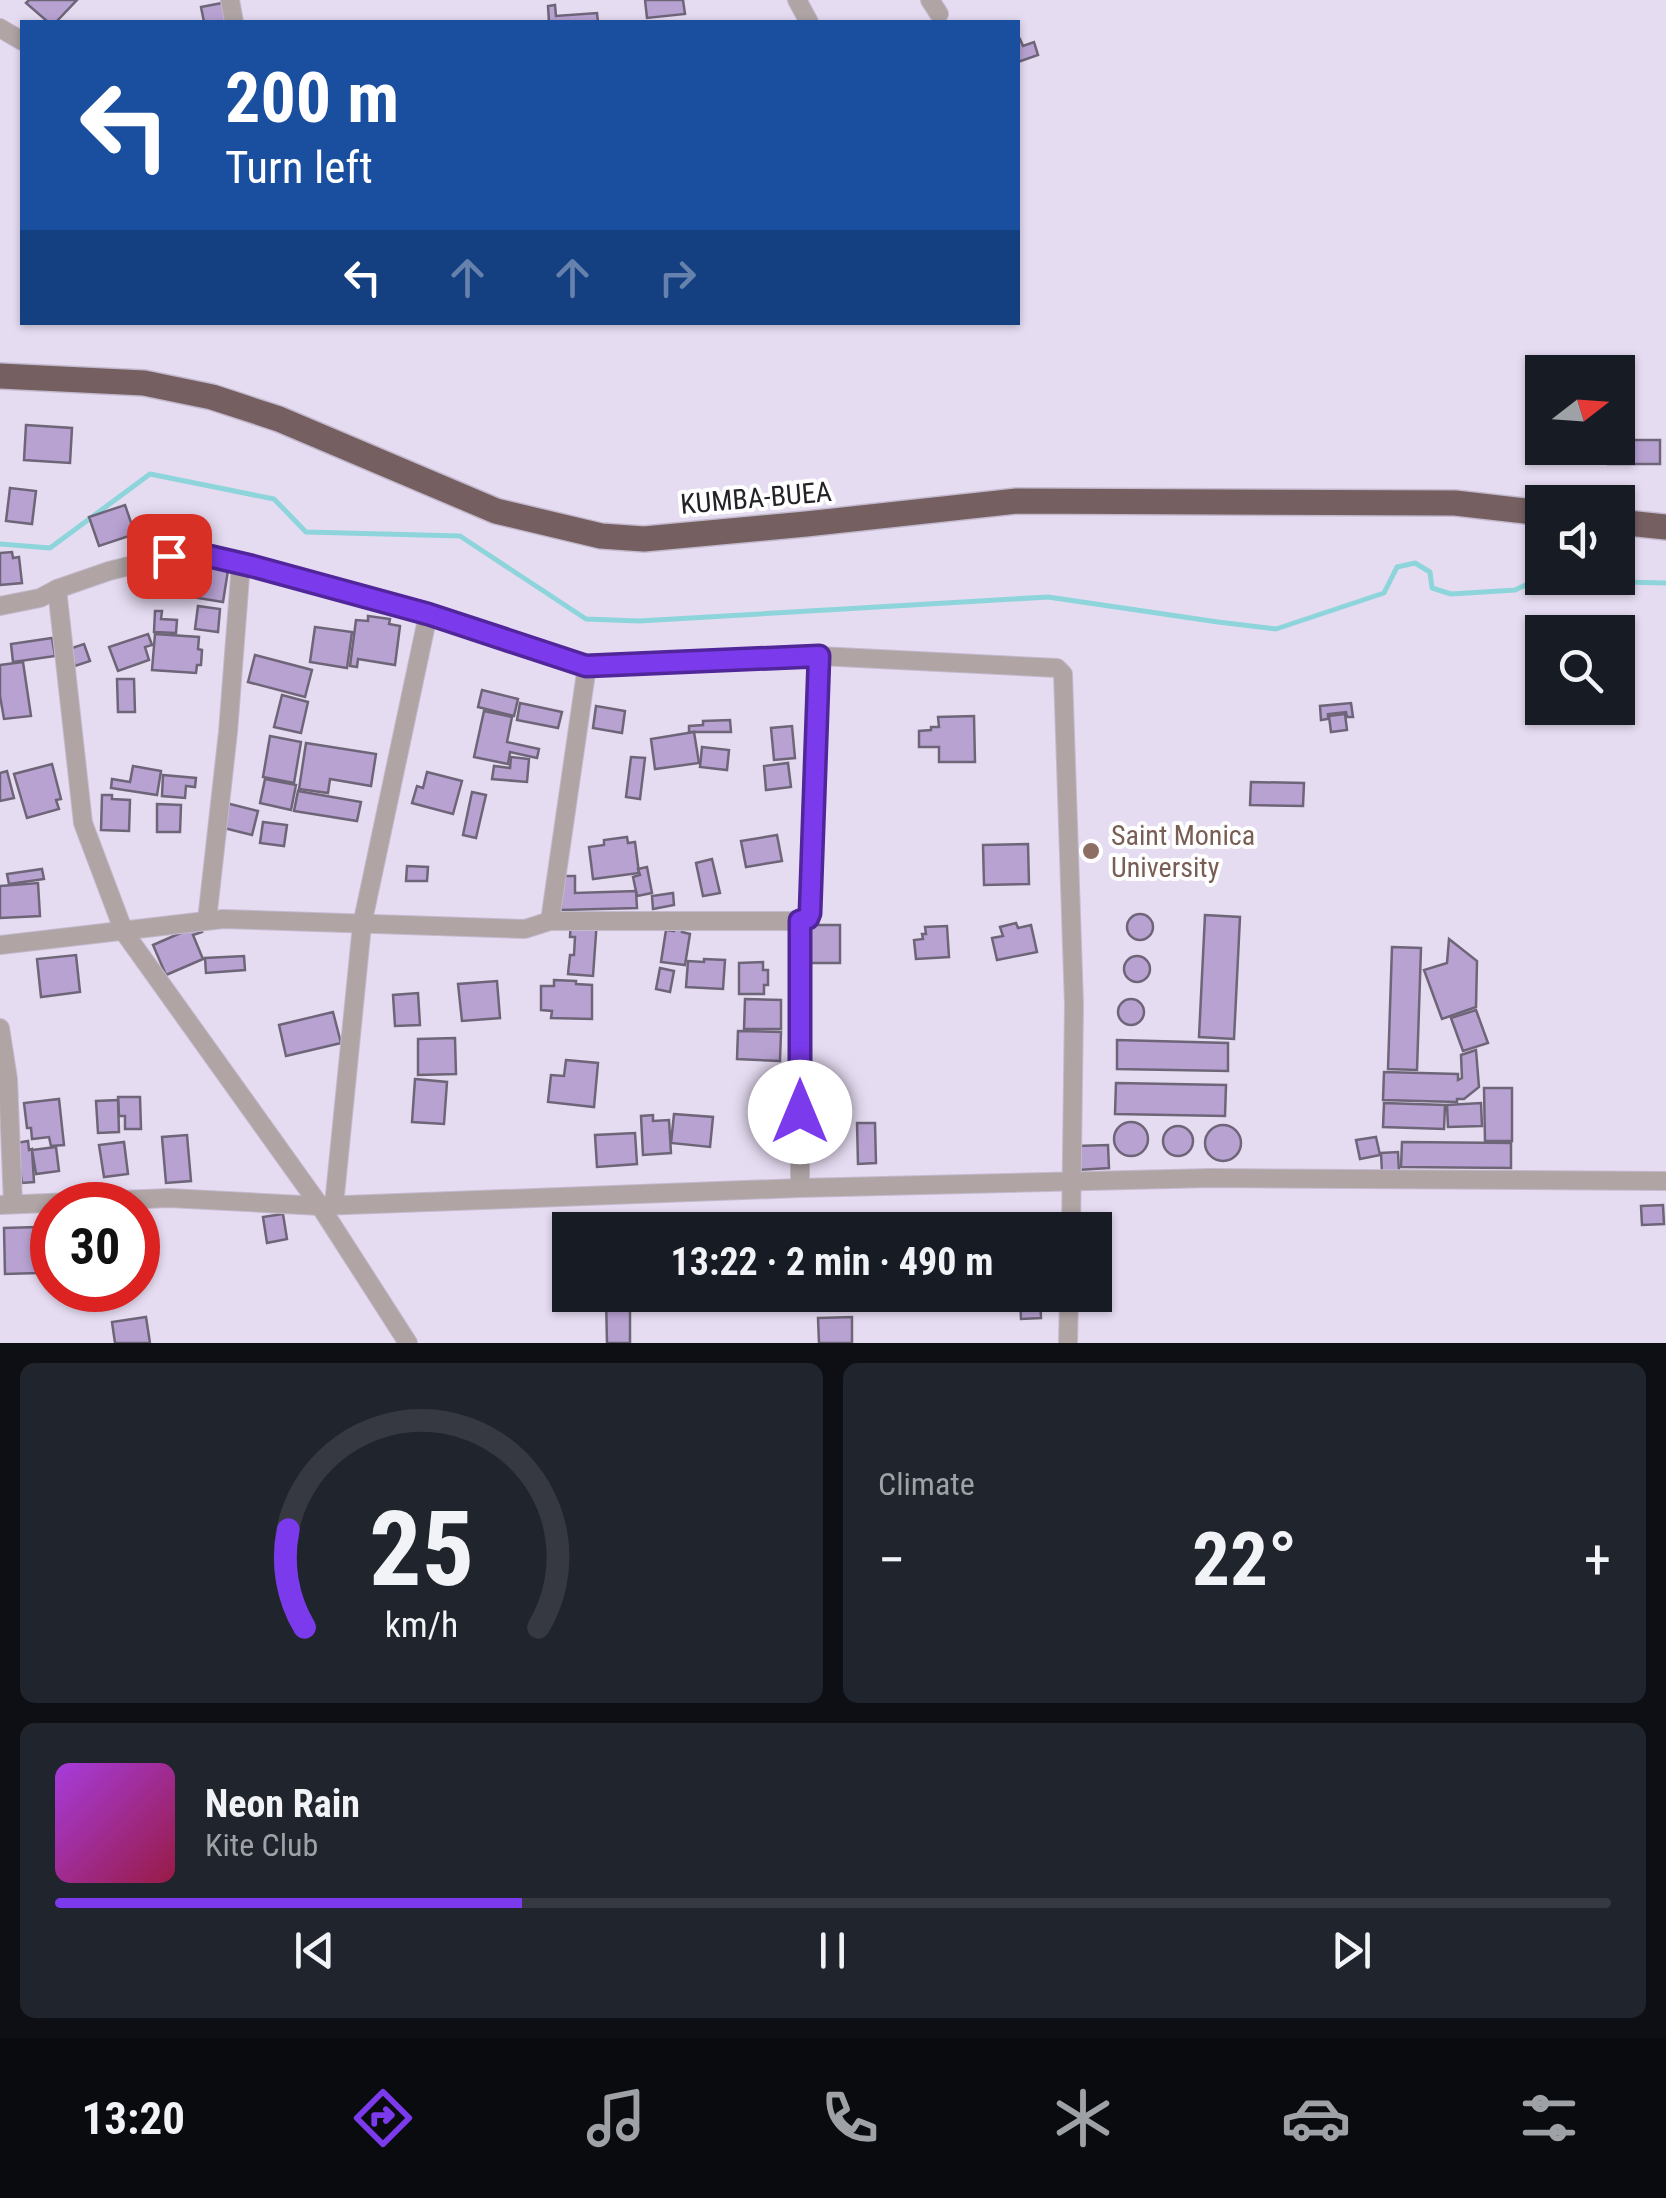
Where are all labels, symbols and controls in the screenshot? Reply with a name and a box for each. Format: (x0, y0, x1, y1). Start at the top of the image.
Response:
text: 200 m (225, 57, 399, 139)
icon: left (60, 60, 190, 190)
text: Turn left (225, 141, 373, 194)
icon: left (335, 250, 390, 305)
icon: ahead (440, 250, 495, 305)
icon: ahead (545, 250, 600, 305)
icon: right (650, 250, 705, 305)
north arrow (1525, 355, 1635, 465)
map controls (1525, 355, 1635, 725)
street label: KUMBA-BUEA (679, 475, 833, 521)
button: sound (1525, 485, 1635, 595)
pin (127, 514, 212, 599)
icon: arrive (142, 529, 197, 584)
button: search (1525, 615, 1635, 725)
place label: Saint Monica University (1111, 819, 1255, 884)
marker: Saint Monica University (1080, 840, 1102, 862)
position arrow (748, 1060, 852, 1164)
speed limit sign: 30 (30, 1182, 160, 1312)
text: 13:22 · 2 min · 490 m (671, 1240, 993, 1284)
text: Climate (878, 1465, 975, 1503)
text: 25 (369, 1489, 474, 1610)
text: 22° (1192, 1515, 1297, 1603)
text: − (878, 1528, 906, 1592)
text: + (1584, 1528, 1611, 1592)
text: km/h (385, 1604, 458, 1646)
text: Neon Rain (205, 1782, 360, 1826)
text: Kite Club (205, 1826, 318, 1864)
icon: previous (287, 1923, 342, 1978)
icon: pause (805, 1923, 860, 1978)
icon: next (1324, 1923, 1379, 1978)
icon: directions (348, 2083, 418, 2153)
icon: music (581, 2083, 651, 2153)
icon: phone (815, 2083, 885, 2153)
icon: climate (1048, 2083, 1118, 2153)
icon: car (1281, 2083, 1351, 2153)
icon: filters (1514, 2083, 1584, 2153)
text: 13:20 (82, 2092, 185, 2145)

